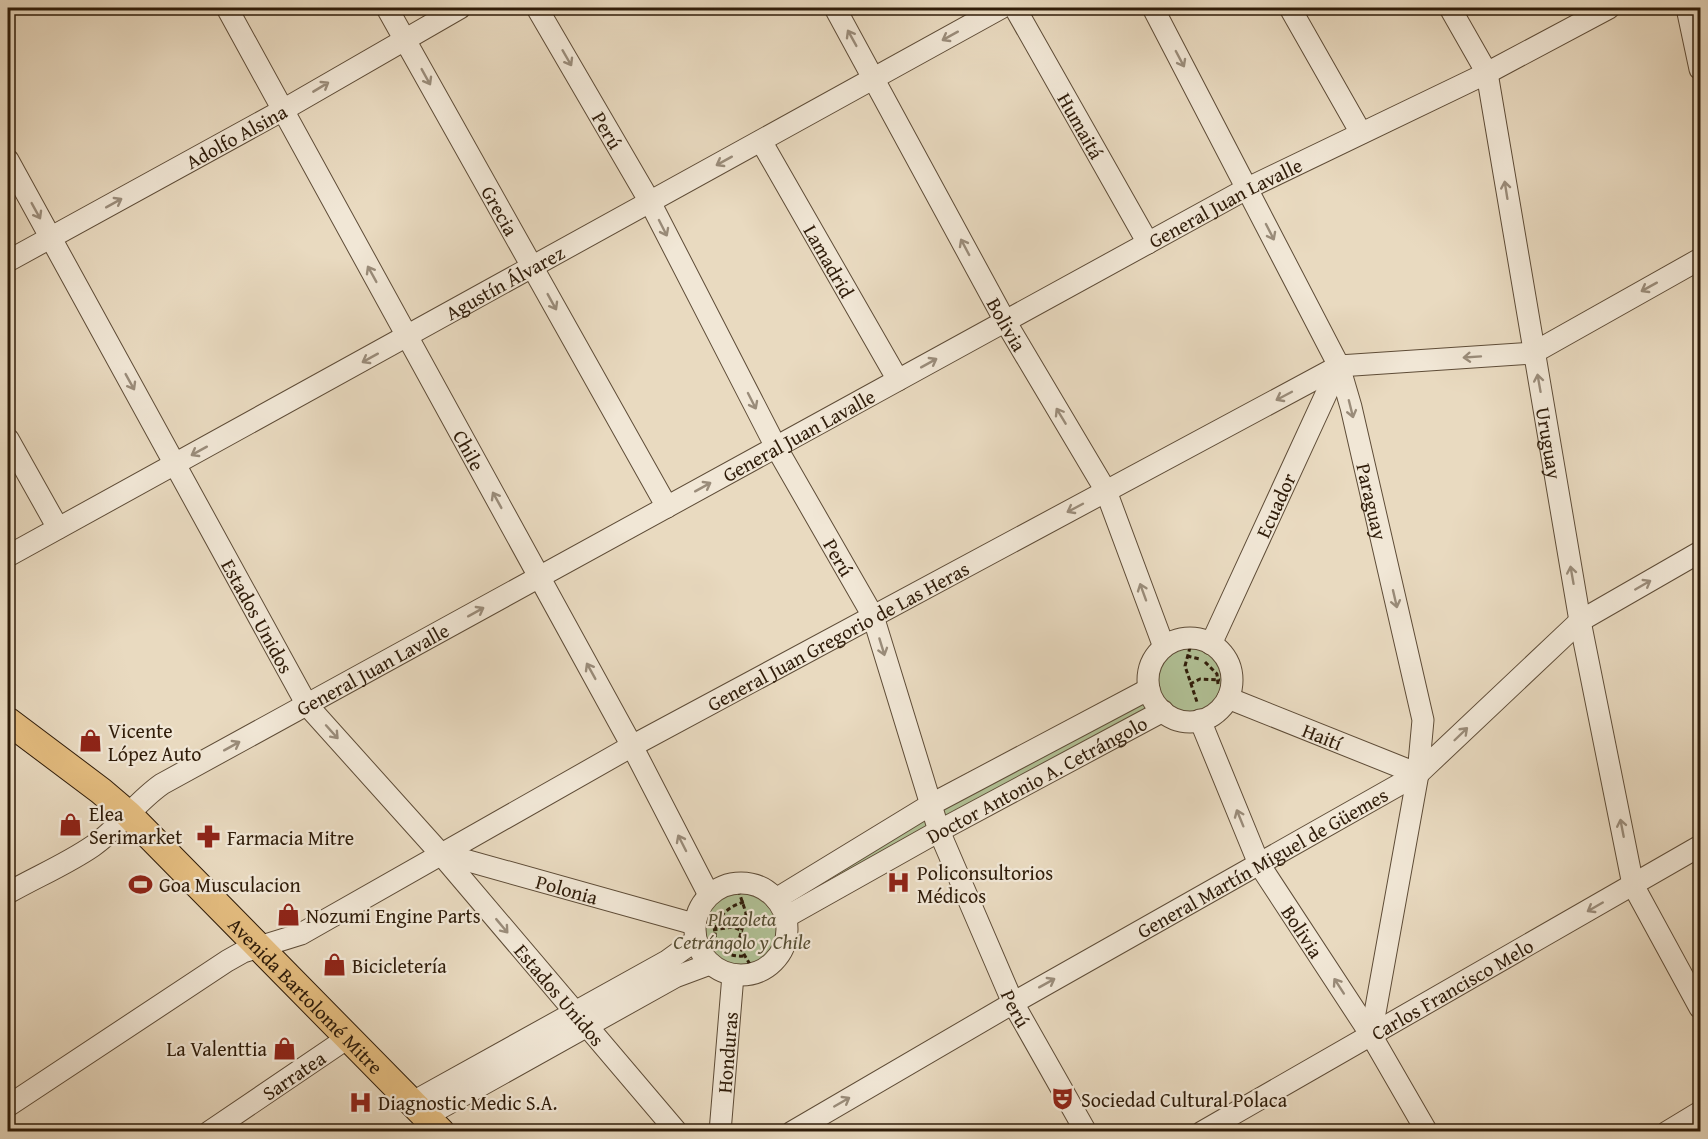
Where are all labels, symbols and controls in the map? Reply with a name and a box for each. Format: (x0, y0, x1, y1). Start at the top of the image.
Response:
one-way arrow (846, 30, 857, 48)
one-way arrow (941, 31, 959, 42)
one-way arrow (561, 49, 573, 66)
one-way arrow (1174, 50, 1186, 67)
one-way arrow (420, 68, 432, 85)
one-way arrow (312, 81, 329, 93)
street label: Humaitá (1051, 87, 1112, 164)
street label: Adolfo Alsina (180, 96, 292, 175)
street label: Perú (586, 106, 630, 154)
street label: General Juan Lavalle (1143, 150, 1307, 255)
one-way arrow (716, 155, 733, 167)
street label: Grecia (475, 180, 526, 241)
one-way arrow (1501, 181, 1512, 201)
one-way arrow (105, 197, 122, 209)
one-way arrow (30, 202, 42, 219)
one-way arrow (658, 218, 669, 236)
street label: Lamadrid (797, 219, 862, 303)
one-way arrow (1265, 223, 1277, 241)
street label: Agustín Álvarez (440, 237, 569, 327)
one-way arrow (959, 238, 970, 256)
one-way arrow (366, 265, 378, 282)
one-way arrow (1641, 282, 1658, 294)
street label: Bolivia (980, 292, 1034, 357)
one-way arrow (546, 293, 558, 310)
one-way arrow (362, 352, 379, 364)
one-way arrow (1462, 352, 1482, 363)
one-way arrow (920, 357, 937, 369)
one-way arrow (124, 373, 136, 390)
one-way arrow (1533, 373, 1544, 393)
street label: General Juan Lavalle (717, 381, 880, 488)
one-way arrow (1276, 391, 1294, 402)
one-way arrow (746, 392, 758, 409)
one-way arrow (1346, 399, 1358, 418)
street label: Uruguay (1529, 405, 1570, 481)
one-way arrow (1055, 408, 1067, 425)
street label: Chile (446, 424, 492, 476)
one-way arrow (190, 446, 208, 457)
street label: Paraguay (1350, 460, 1396, 543)
street label: Ecuador (1248, 468, 1302, 542)
one-way arrow (694, 481, 711, 493)
one-way arrow (491, 492, 503, 509)
one-way arrow (1067, 503, 1085, 514)
street label: Perú (817, 533, 862, 582)
street label: Estados Unidos (215, 553, 301, 678)
street label: General Juan Gregorio de Las Heras (702, 553, 974, 718)
one-way arrow (1566, 565, 1577, 585)
one-way arrow (1634, 579, 1651, 591)
one-way arrow (1137, 583, 1148, 602)
one-way arrow (1390, 589, 1402, 608)
one-way arrow (468, 605, 485, 617)
street label: General Juan Lavalle (291, 615, 454, 722)
one-way arrow (877, 637, 888, 656)
one-way arrow (585, 663, 597, 680)
street label: Doctor Antonio A. Cetrángolo (921, 708, 1152, 850)
street label: Haití (1298, 715, 1347, 757)
place label: Vicente López Auto (108, 716, 202, 768)
one-way arrow (325, 724, 339, 739)
one-way arrow (1453, 727, 1468, 741)
shop icon: Vicente López Auto (77, 728, 103, 754)
one-way arrow (223, 740, 240, 752)
street label: General Martín Miguel de Güemes (1131, 780, 1393, 945)
place label: Elea Serimarket (89, 799, 182, 851)
one-way arrow (1234, 810, 1245, 828)
shop icon: Elea Serimarket (58, 811, 84, 837)
one-way arrow (1616, 819, 1627, 838)
place label: Farmacia Mitre (227, 823, 354, 852)
pharmacy icon: Farmacia Mitre (196, 824, 222, 850)
one-way arrow (676, 835, 688, 852)
place label: Policonsultorios Médicos (917, 858, 1053, 910)
street label: Polonia (533, 866, 602, 911)
place label: Goa Musculacion (159, 870, 301, 899)
hospital icon: Policonsultorios Médicos (886, 870, 912, 896)
sports icon: Goa Musculacion (128, 871, 154, 897)
street label: Bolivia (1275, 899, 1331, 964)
place label: Nozumi Engine Parts (306, 901, 481, 930)
one-way arrow (1587, 901, 1604, 913)
shop icon: Nozumi Engine Parts (275, 902, 301, 928)
park label: Plazoleta Cetrángolo y Chile (673, 904, 811, 956)
street label: Avenida Bartolomé Mitre (222, 910, 390, 1080)
one-way arrow (495, 918, 509, 933)
street label: Carlos Francisco Melo (1365, 930, 1538, 1047)
street label: Estados Unidos (508, 937, 612, 1052)
place label: Bicicletería (352, 951, 447, 980)
shop icon: Bicicletería (321, 952, 347, 978)
one-way arrow (1038, 977, 1055, 989)
one-way arrow (1333, 978, 1345, 995)
street label: Perú (994, 985, 1038, 1033)
street label: Honduras (709, 1010, 744, 1094)
place label: La Valenttia (167, 1034, 268, 1063)
shop icon: La Valenttia (272, 1035, 298, 1061)
street label: Sarratea (256, 1043, 331, 1107)
place label: Sociedad Cultural Polaca (1081, 1085, 1288, 1114)
theatre icon: Sociedad Cultural Polaca (1050, 1086, 1076, 1112)
place label: Diagnostic Medic S.A. (378, 1088, 557, 1117)
hospital icon: Diagnostic Medic S.A. (347, 1089, 373, 1115)
one-way arrow (833, 1096, 850, 1108)

